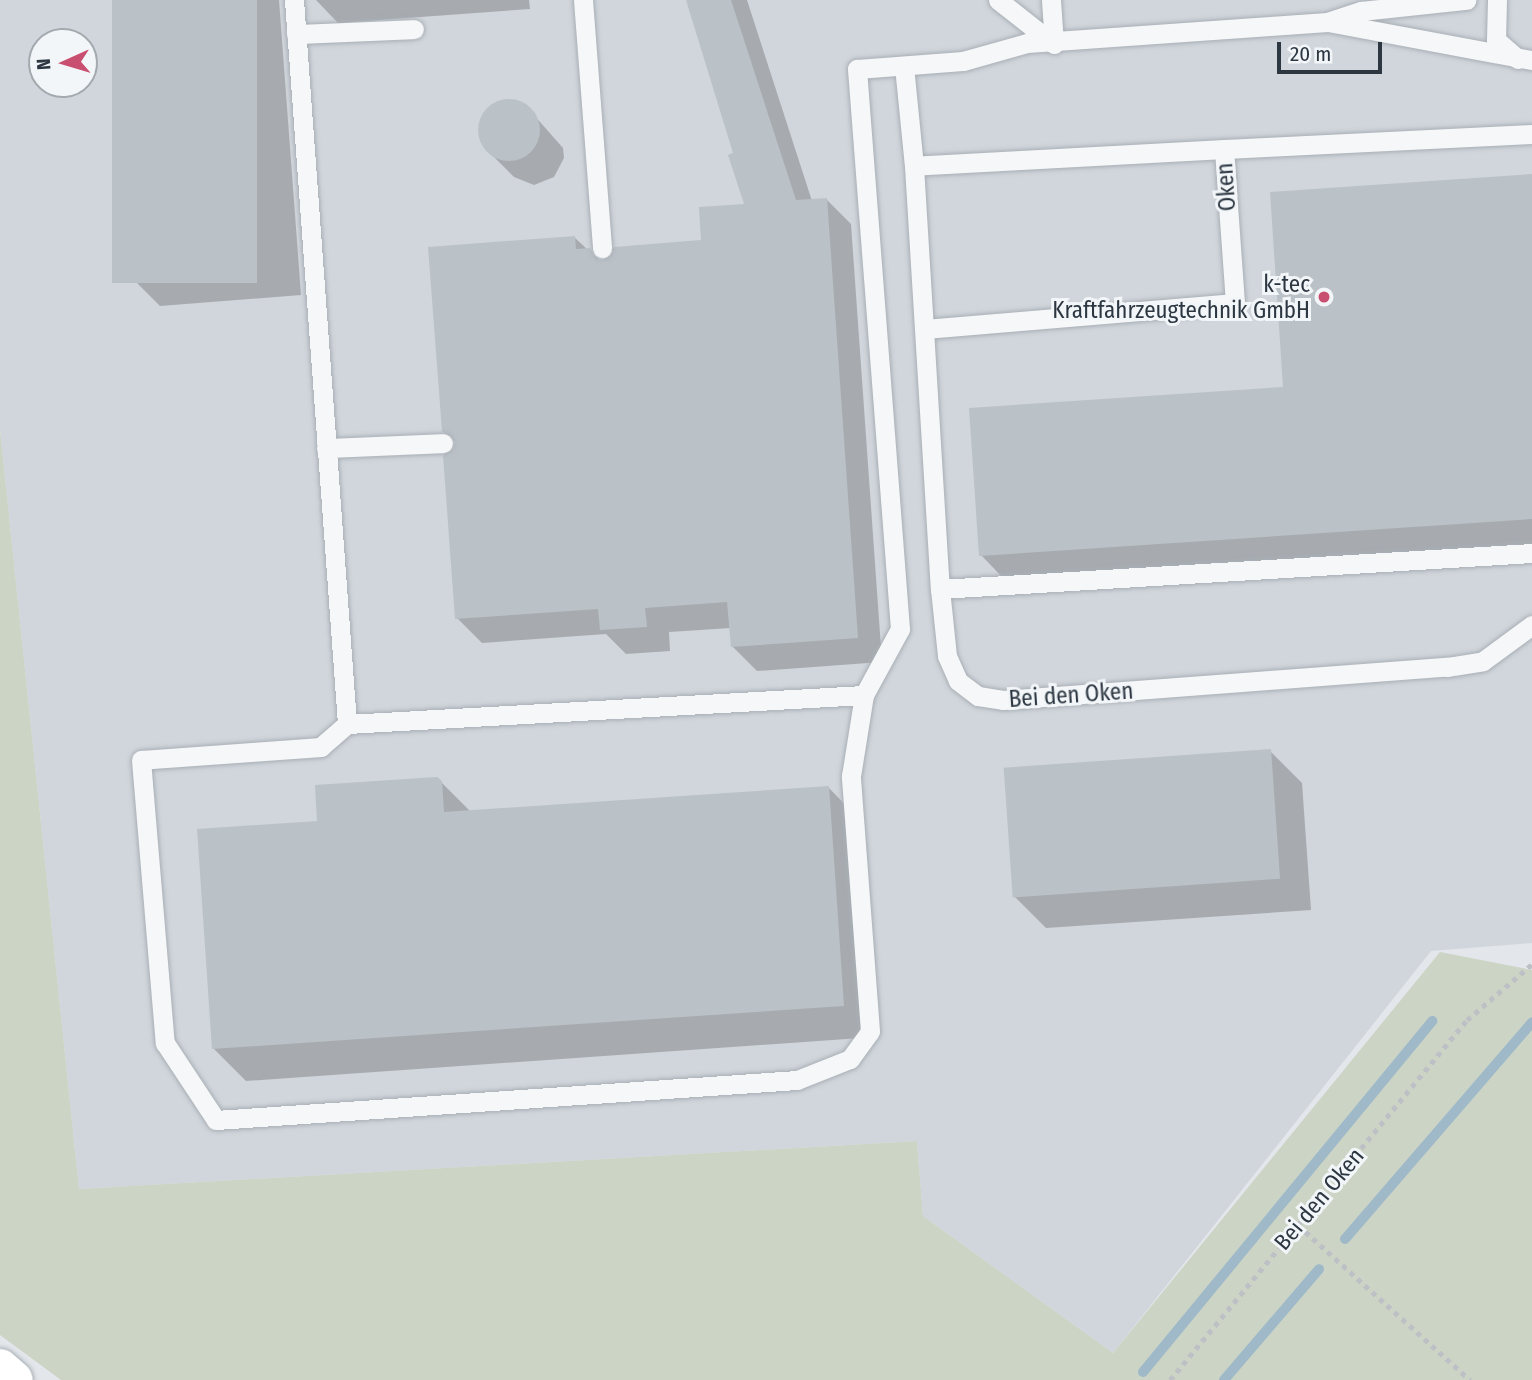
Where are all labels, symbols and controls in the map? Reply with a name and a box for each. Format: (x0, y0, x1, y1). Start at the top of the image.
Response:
north arrow (28, 28, 98, 98)
scale bar (1280, 28, 1385, 72)
text: 20 m (1290, 41, 1331, 67)
text: N (32, 58, 55, 71)
street label: Oken (1211, 162, 1241, 212)
place label: k-tec Kraftfahrzeugtechnik GmbH (1052, 270, 1310, 324)
marker: k-tec Kraftfahrzeugtechnik GmbH (1316, 289, 1332, 305)
street label: Bei den Oken (1008, 677, 1134, 713)
street label: Bei den Oken (1268, 1142, 1370, 1256)

